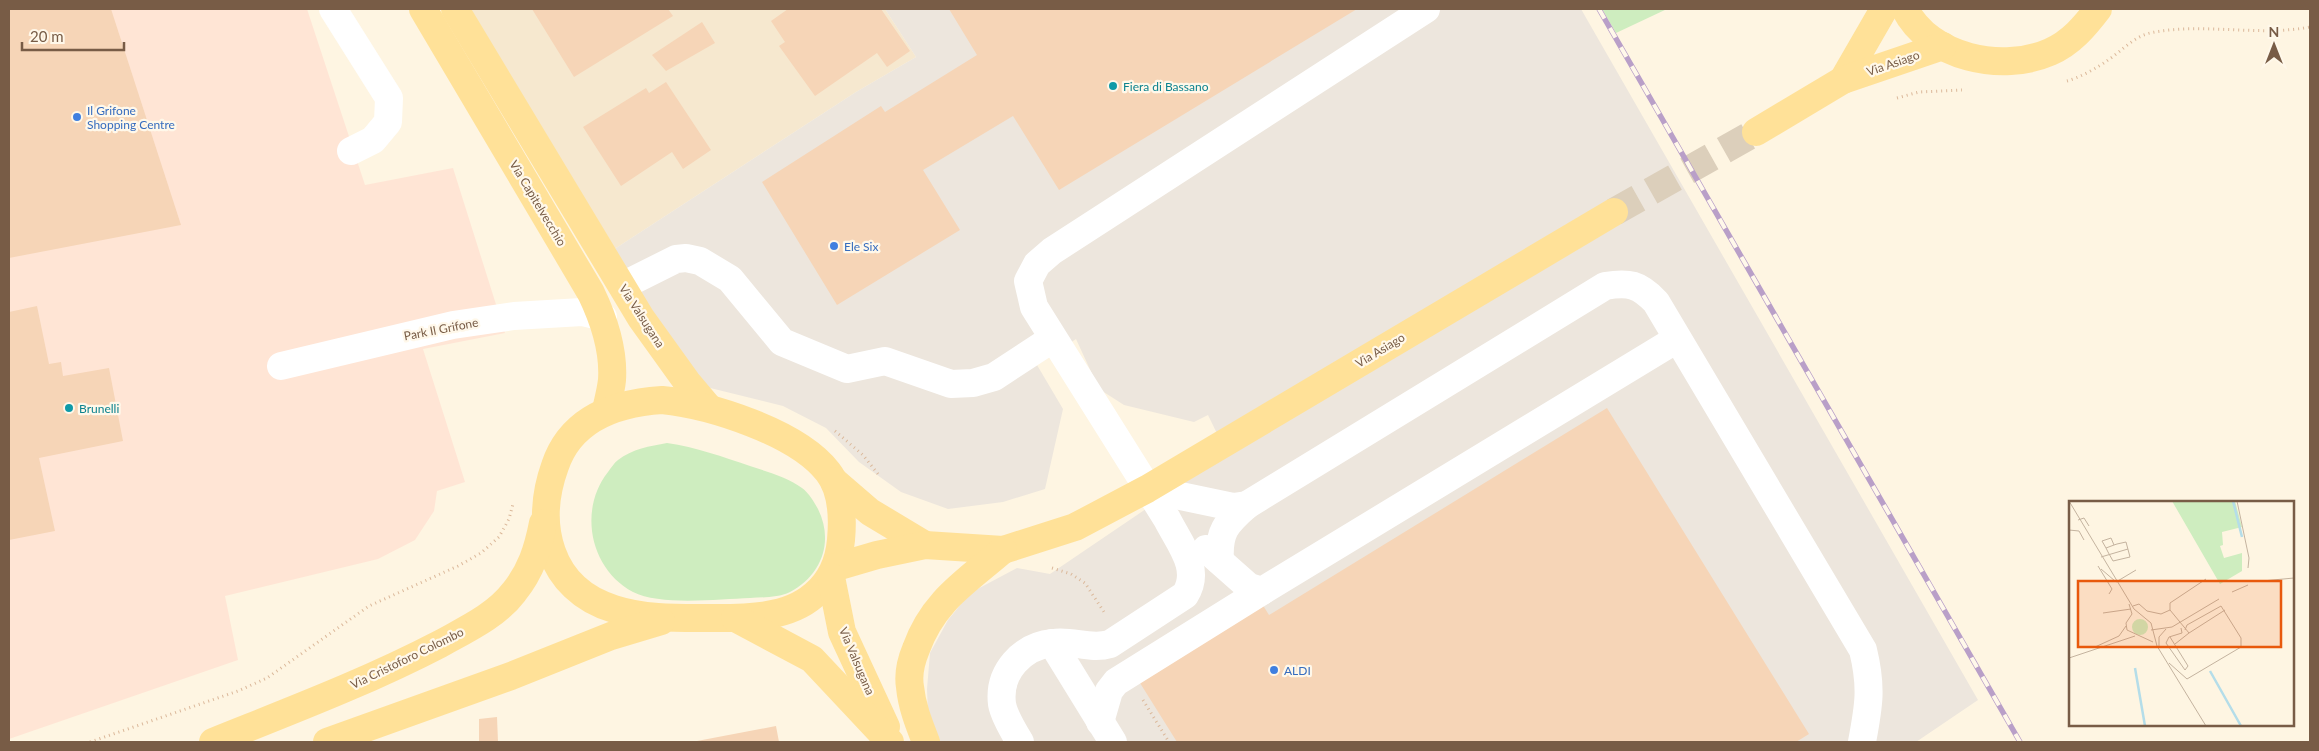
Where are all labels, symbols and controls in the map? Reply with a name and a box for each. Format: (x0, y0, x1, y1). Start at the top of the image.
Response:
scale bar (22, 20, 125, 52)
north arrow (2249, 20, 2299, 70)
text: N (2269, 23, 2279, 40)
text: 20 m (30, 27, 64, 45)
street label: Via Asiago (1865, 47, 1922, 79)
place label: Fiera di Bassano (1123, 79, 1209, 94)
marker: Fiera di Bassano (1107, 80, 1119, 92)
place label: Il Grifone Shopping Centre (87, 103, 175, 132)
marker: Il Grifone Shopping Centre (71, 111, 83, 123)
street label: Via Capitelvecchio (507, 157, 570, 249)
place label: Ele Six (844, 239, 878, 254)
marker: Ele Six (828, 240, 840, 252)
street label: Via Valsugana (616, 282, 668, 350)
street label: Park Il Grifone (403, 314, 479, 344)
street label: Via Asiago (1353, 329, 1407, 371)
place label: Brunelli (79, 401, 119, 416)
marker: Brunelli (63, 402, 75, 414)
inset map (2069, 501, 2294, 726)
street label: Via Cristoforo Colombo (348, 624, 466, 692)
street label: Via Valsugana (836, 625, 878, 697)
place label: ALDI (1284, 663, 1311, 678)
marker: ALDI (1268, 664, 1280, 676)

